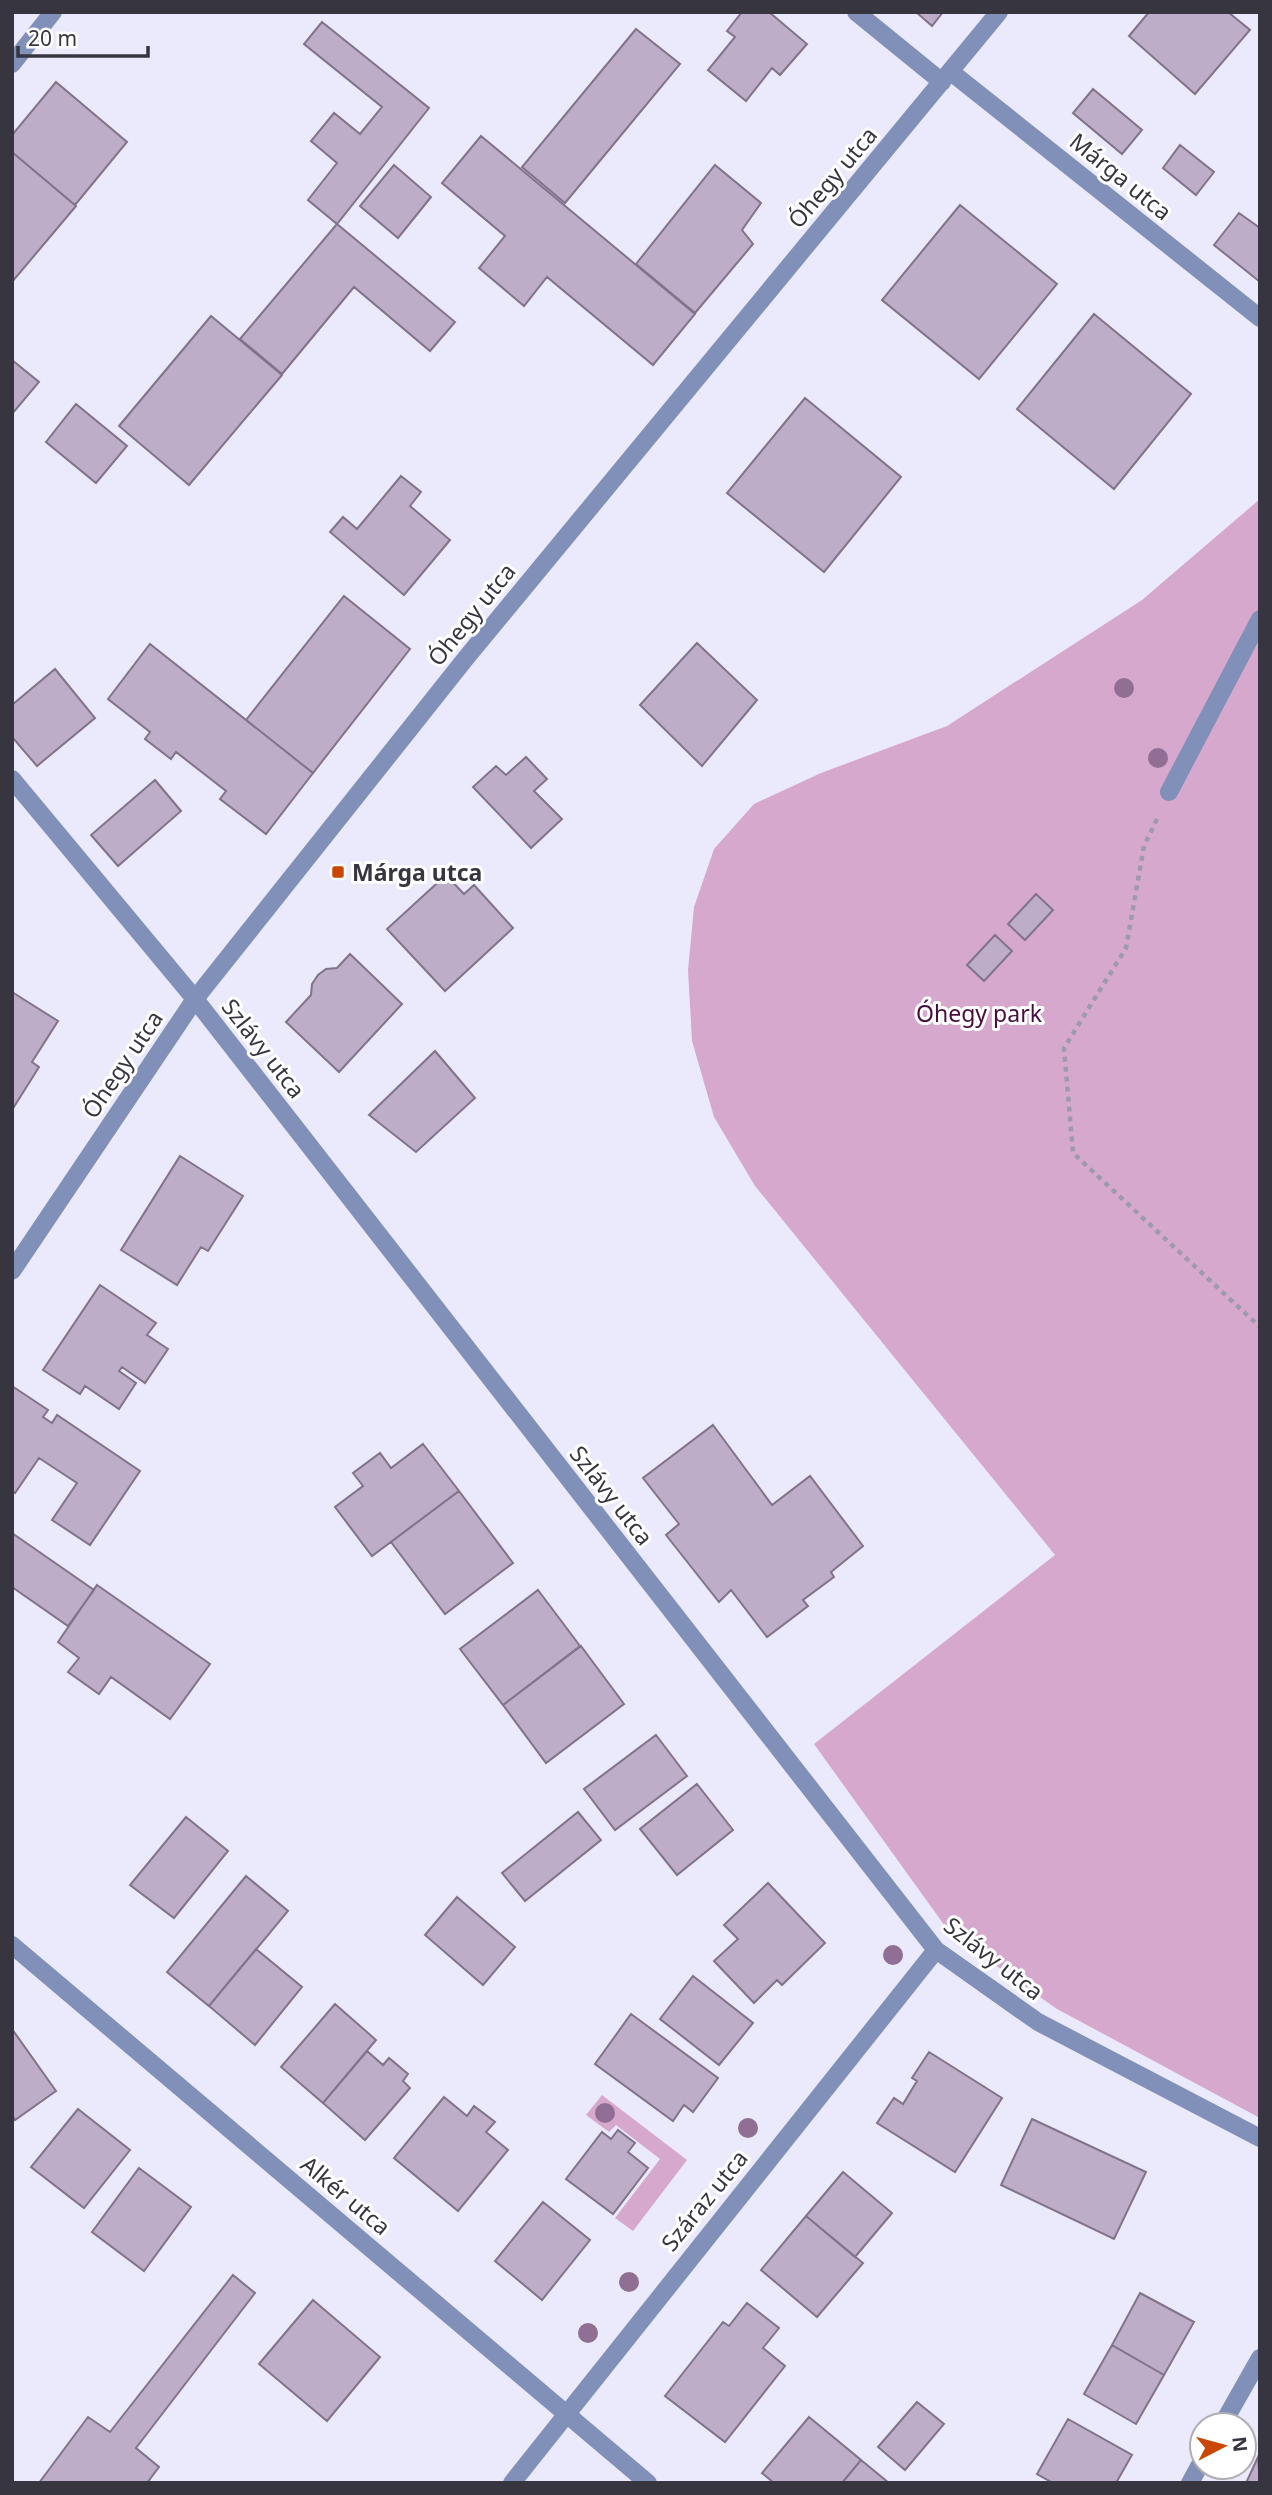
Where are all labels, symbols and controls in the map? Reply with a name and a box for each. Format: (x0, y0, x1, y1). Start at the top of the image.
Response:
scale bar (18, 14, 147, 58)
text: 20 m (28, 24, 77, 52)
street label: Óhegy utca (780, 119, 884, 235)
street label: Márga utca (1063, 125, 1179, 227)
street label: Óhegy utca (420, 556, 522, 672)
place label: Márga utca (352, 856, 482, 888)
marker: Márga utca (330, 864, 346, 880)
street label: Szlávy utca (215, 992, 313, 1104)
park label: Óhegy park (916, 997, 1043, 1029)
street label: Óhegy utca (74, 1004, 170, 1124)
street label: Szlávy utca (563, 1439, 661, 1551)
street label: Szlávy utca (938, 1909, 1050, 2007)
street label: Száraz utca (653, 2143, 755, 2257)
street label: Alkér utca (294, 2148, 398, 2242)
north arrow (1188, 2411, 1258, 2481)
text: N (1226, 2435, 1254, 2453)

